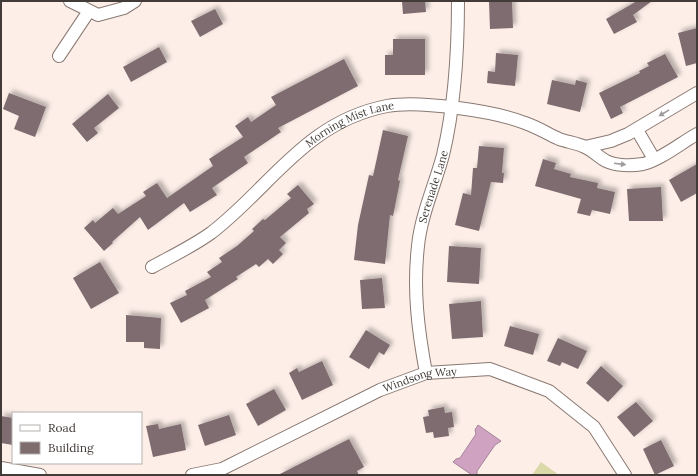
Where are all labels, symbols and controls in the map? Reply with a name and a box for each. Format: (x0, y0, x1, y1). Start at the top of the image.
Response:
street label: Morning Mist Lane (302, 98, 395, 150)
one-way arrow (658, 110, 670, 117)
street label: Serenade Lane (415, 149, 451, 225)
one-way arrow (614, 161, 626, 167)
street label: Windsong Way (381, 364, 457, 395)
legend (12, 412, 142, 464)
text: Road (48, 420, 76, 435)
text: Building (48, 440, 94, 455)

